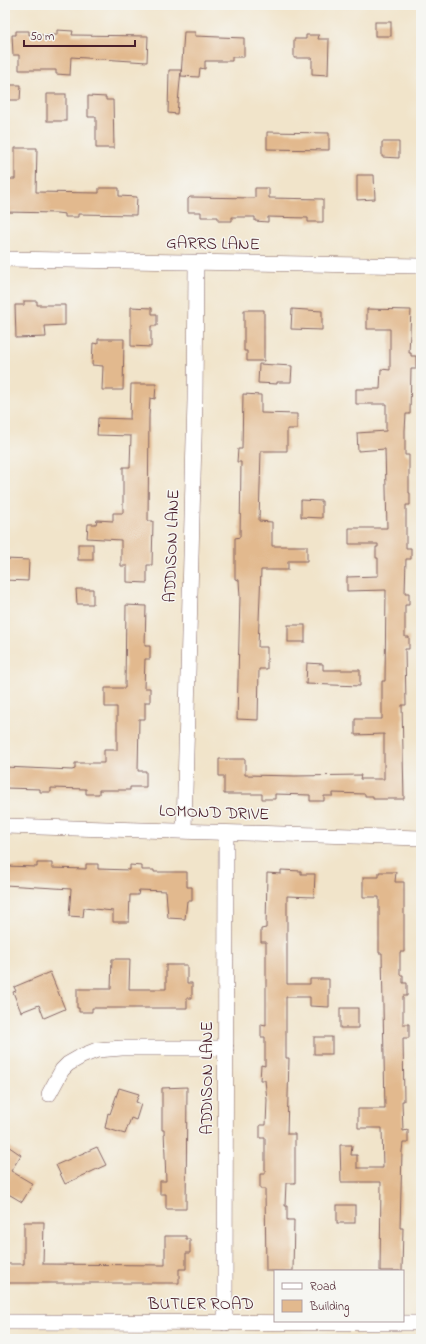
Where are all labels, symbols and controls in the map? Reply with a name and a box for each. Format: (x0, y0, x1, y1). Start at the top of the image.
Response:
scale bar (24, 22, 135, 48)
text: 50 m (30, 28, 54, 46)
street label: GARRS LANE (166, 231, 260, 257)
street label: ADDISON LANE (158, 489, 186, 603)
street label: LOMOND DRIVE (158, 799, 270, 827)
street label: ADDISON LANE (195, 1021, 220, 1135)
legend (274, 1270, 404, 1322)
text: Road (310, 1278, 336, 1296)
street label: BUTLER ROAD (147, 1292, 254, 1317)
text: Building (309, 1298, 349, 1317)

